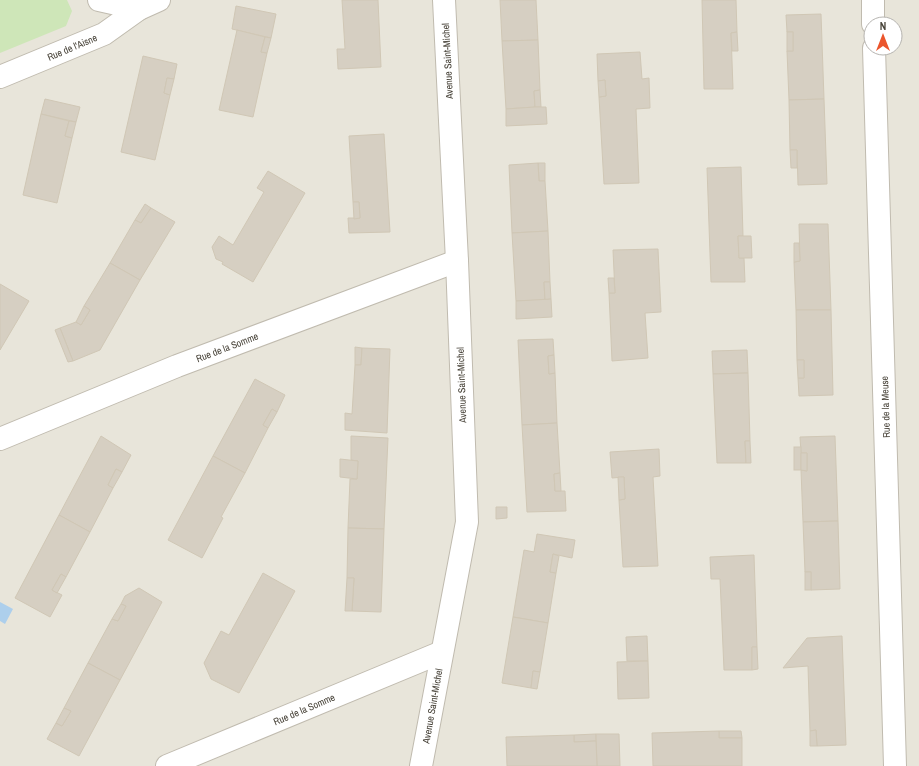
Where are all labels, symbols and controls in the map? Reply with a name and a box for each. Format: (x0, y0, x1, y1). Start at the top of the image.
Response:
north arrow (863, 16, 903, 56)
text: N (880, 19, 886, 33)
street label: Avenue Saint-Michel (439, 23, 456, 100)
street label: Rue de l'Aisne (45, 31, 100, 64)
street label: Rue de la Somme (194, 329, 261, 365)
street label: Avenue Saint-Michel (454, 347, 469, 424)
street label: Rue de la Meuse (878, 375, 893, 438)
street label: Avenue Saint-Michel (419, 667, 446, 746)
street label: Rue de la Somme (271, 690, 337, 728)

